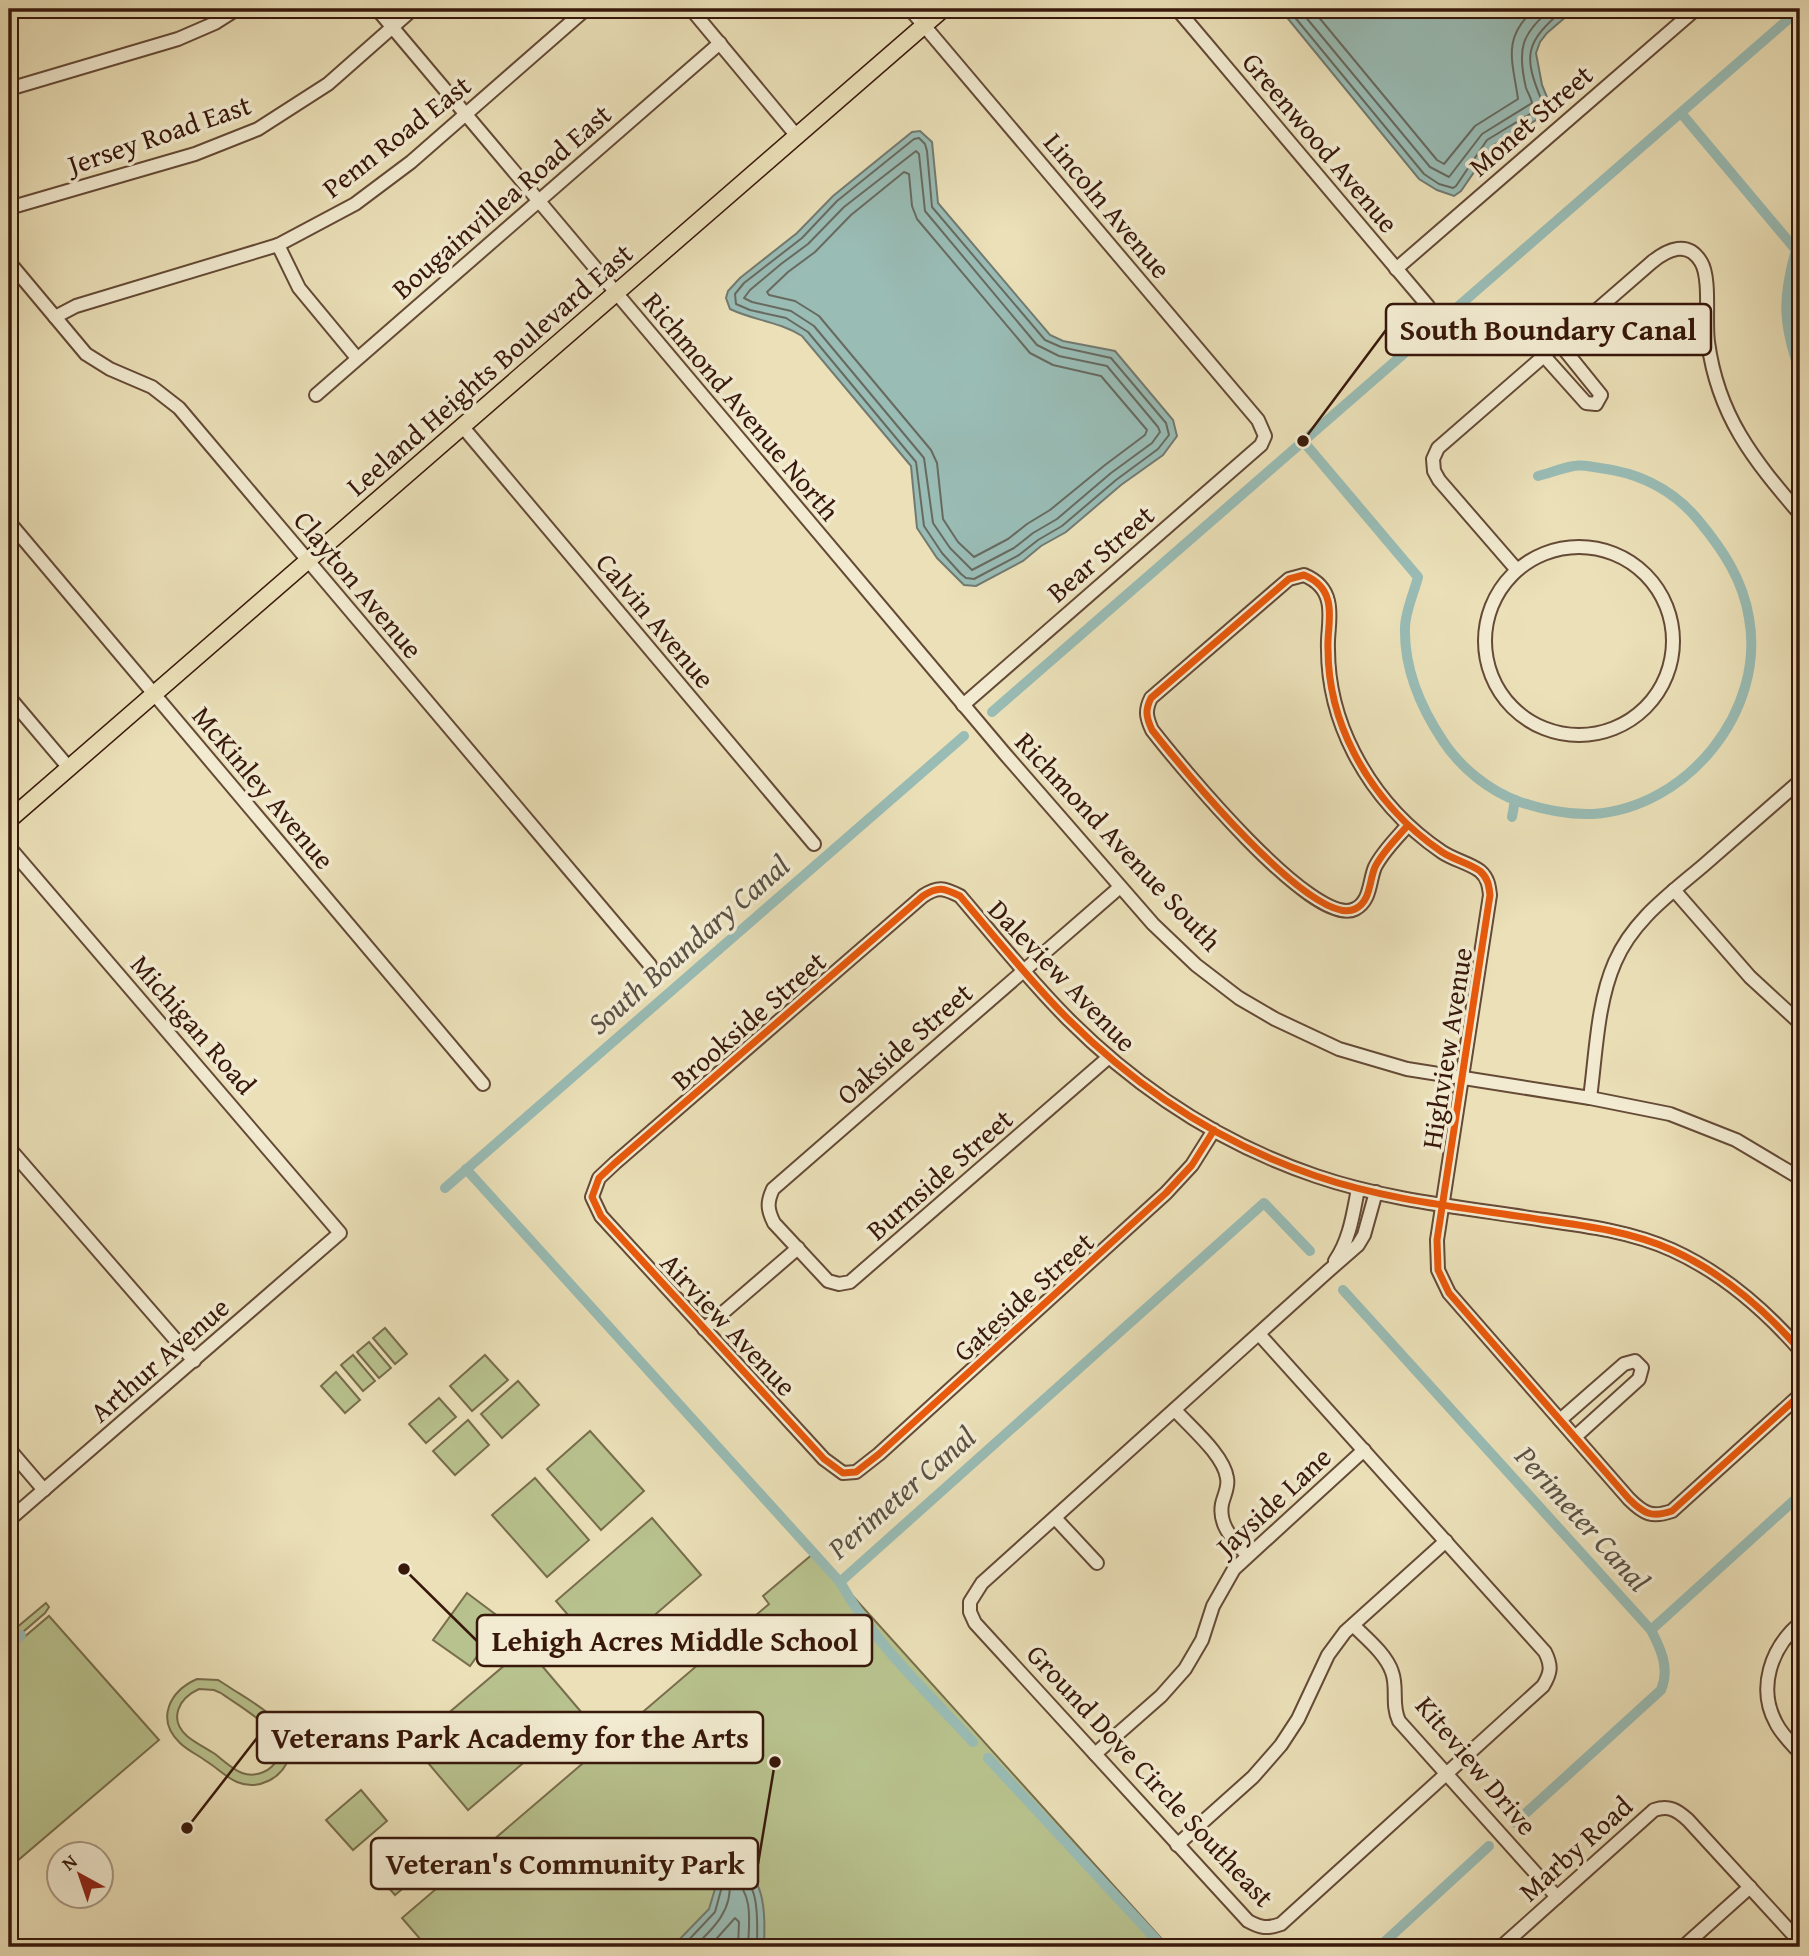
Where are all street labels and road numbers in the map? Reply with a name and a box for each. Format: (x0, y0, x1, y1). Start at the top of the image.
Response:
street label: Greenwood Avenue (1233, 43, 1409, 241)
street label: Monet Street (1459, 54, 1601, 186)
street label: Penn Road East (313, 65, 479, 207)
street label: Jersey Road East (59, 83, 256, 185)
street label: Bougainvillea Road East (382, 94, 620, 308)
street label: Lincoln Avenue (1035, 123, 1181, 287)
street label: Leeland Heights Boulevard East (337, 233, 641, 505)
street label: Richmond Avenue North (634, 283, 850, 530)
street label: Bear Street (1037, 495, 1163, 611)
street label: Clayton Avenue (285, 501, 433, 667)
street label: Calvin Avenue (587, 543, 725, 697)
street label: McKinley Avenue (183, 696, 345, 878)
street label: Richmond Avenue South (1006, 722, 1232, 960)
street label: Daleview Avenue (979, 889, 1147, 1061)
street label: Brookside Street (661, 941, 835, 1099)
street label: Highview Avenue (1410, 944, 1482, 1152)
street label: Michigan Road (121, 945, 267, 1103)
street label: Oakside Street (827, 972, 981, 1114)
street label: Burnside Street (857, 1099, 1021, 1249)
street label: Gateside Street (944, 1222, 1103, 1370)
street label: Airview Avenue (651, 1243, 807, 1405)
street label: Arthur Avenue (80, 1287, 238, 1431)
street label: Jayside Lane (1204, 1437, 1340, 1567)
street label: Ground Dove Circle Southeast (1018, 1634, 1284, 1916)
street label: Kiteview Drive (1406, 1686, 1548, 1844)
street label: Marby Road (1509, 1786, 1641, 1910)

